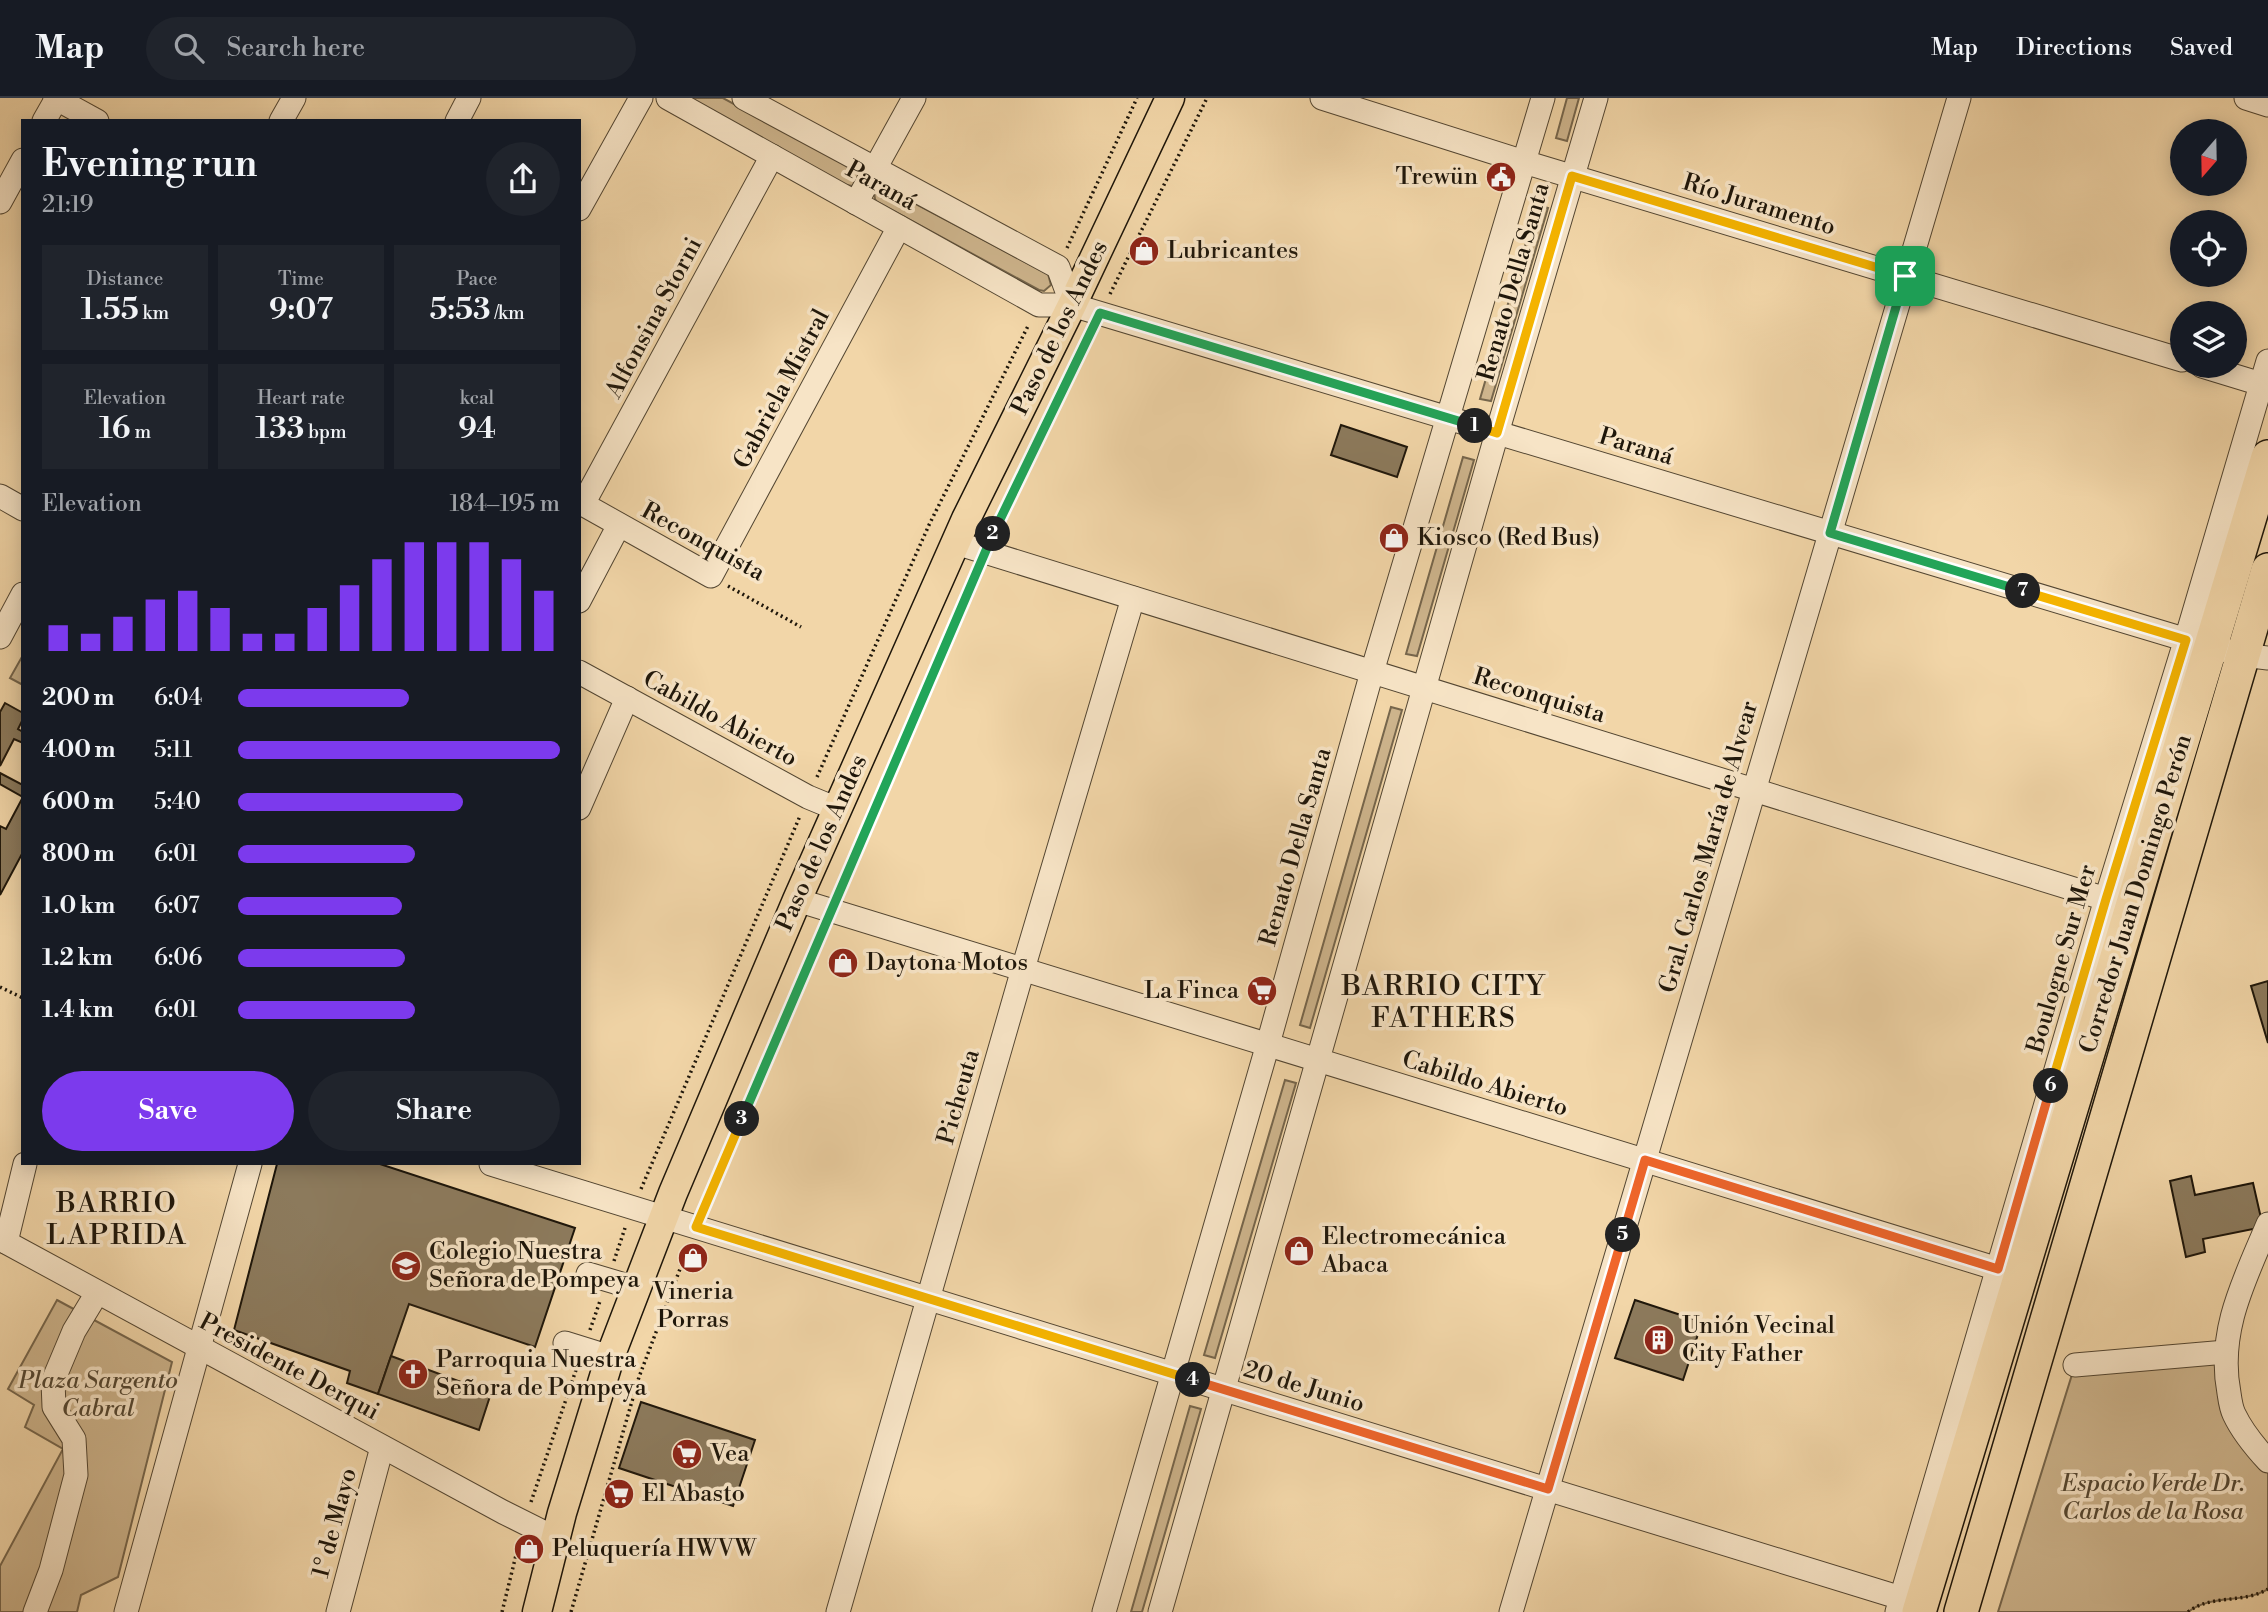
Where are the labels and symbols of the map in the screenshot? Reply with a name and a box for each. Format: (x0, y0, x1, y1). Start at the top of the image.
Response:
north arrow (2170, 119, 2247, 196)
street label: Paraná (840, 154, 922, 218)
public building icon: Trewün (1484, 160, 1518, 194)
place label: Trewün (1395, 162, 1478, 192)
street label: Río Juramento (1679, 167, 1839, 243)
street label: Renato Della Santa (1471, 179, 1557, 385)
street label: Alfonsina Storni (599, 232, 709, 404)
shop icon: Lubricantes (1127, 234, 1161, 268)
street label: Paso de los Andes (1005, 236, 1115, 420)
place label: Lubricantes (1167, 236, 1299, 266)
pin (1875, 246, 1935, 306)
street label: Gabriela Mistral (727, 304, 837, 474)
pin: 1 (1458, 408, 1492, 444)
street label: Paraná (1595, 422, 1678, 473)
street label: Reconquista (636, 496, 771, 589)
pin: 2 (976, 516, 1010, 551)
shop icon: Kiosco (Red Bus) (1377, 521, 1411, 555)
place label: Kiosco (Red Bus) (1417, 523, 1600, 553)
pin: 7 (2006, 574, 2040, 608)
street label: Reconquista (1469, 662, 1610, 731)
street label: Cabildo Abierto (638, 664, 802, 774)
street label: Gral. Carlos María de Alvear (1653, 698, 1765, 996)
street label: Corredor Juan Domingo Perón (2073, 731, 2199, 1057)
street label: Renato Della Santa (1253, 744, 1339, 950)
street label: Paso de los Andes (770, 750, 874, 936)
street label: Boulogne Sur Mer (2020, 861, 2103, 1058)
shop icon: Daytona Motos (826, 946, 860, 980)
place label: Daytona Motos (866, 948, 1028, 978)
district label: BARRIO CITY FATHERS (1340, 969, 1547, 1036)
supermarket icon: La Finca (1245, 974, 1279, 1008)
place label: La Finca (1144, 976, 1240, 1006)
street label: Picheuta (931, 1045, 987, 1148)
street label: Cabildo Abierto (1398, 1045, 1572, 1123)
pin: 6 (2034, 1068, 2068, 1104)
pin: 3 (724, 1102, 760, 1136)
district label: BARRIO LAPRIDA (46, 1186, 188, 1253)
pin: 5 (1606, 1218, 1640, 1252)
place label: Electromecánica Abaca (1321, 1222, 1507, 1280)
shop icon: Electromecánica Abaca (1282, 1234, 1316, 1268)
place label: Colegio Nuestra Señora de Pompeya (429, 1237, 640, 1295)
shop icon: Vineria Porras (676, 1241, 710, 1275)
school or university icon: Colegio Nuestra Señora de Pompeya (389, 1249, 423, 1283)
place label: Vineria Porras (651, 1277, 734, 1335)
street label: Presidente Derqui (194, 1307, 384, 1427)
place label: Unión Vecinal City Father (1682, 1311, 1835, 1369)
building icon: Unión Vecinal City Father (1642, 1323, 1676, 1357)
place label: Parroquia Nuestra Señora de Pompeya (436, 1345, 647, 1403)
street label: 20 de Junio (1240, 1354, 1368, 1420)
church icon: Parroquia Nuestra Señora de Pompeya (396, 1357, 430, 1391)
pin: 4 (1176, 1362, 1210, 1398)
park label: Plaza Sargento Cabral (17, 1366, 178, 1424)
supermarket icon: Vea (670, 1437, 704, 1471)
place label: Vea (709, 1439, 750, 1469)
street label: 1° de Mayo (306, 1465, 364, 1581)
park label: Espacio Verde Dr. Carlos de la Rosa (2061, 1469, 2244, 1527)
supermarket icon: El Abasto (602, 1477, 636, 1511)
place label: El Abasto (642, 1479, 745, 1509)
shop icon: Peluquería HWVW (512, 1532, 546, 1566)
place label: Peluquería HWVW (552, 1534, 757, 1564)

